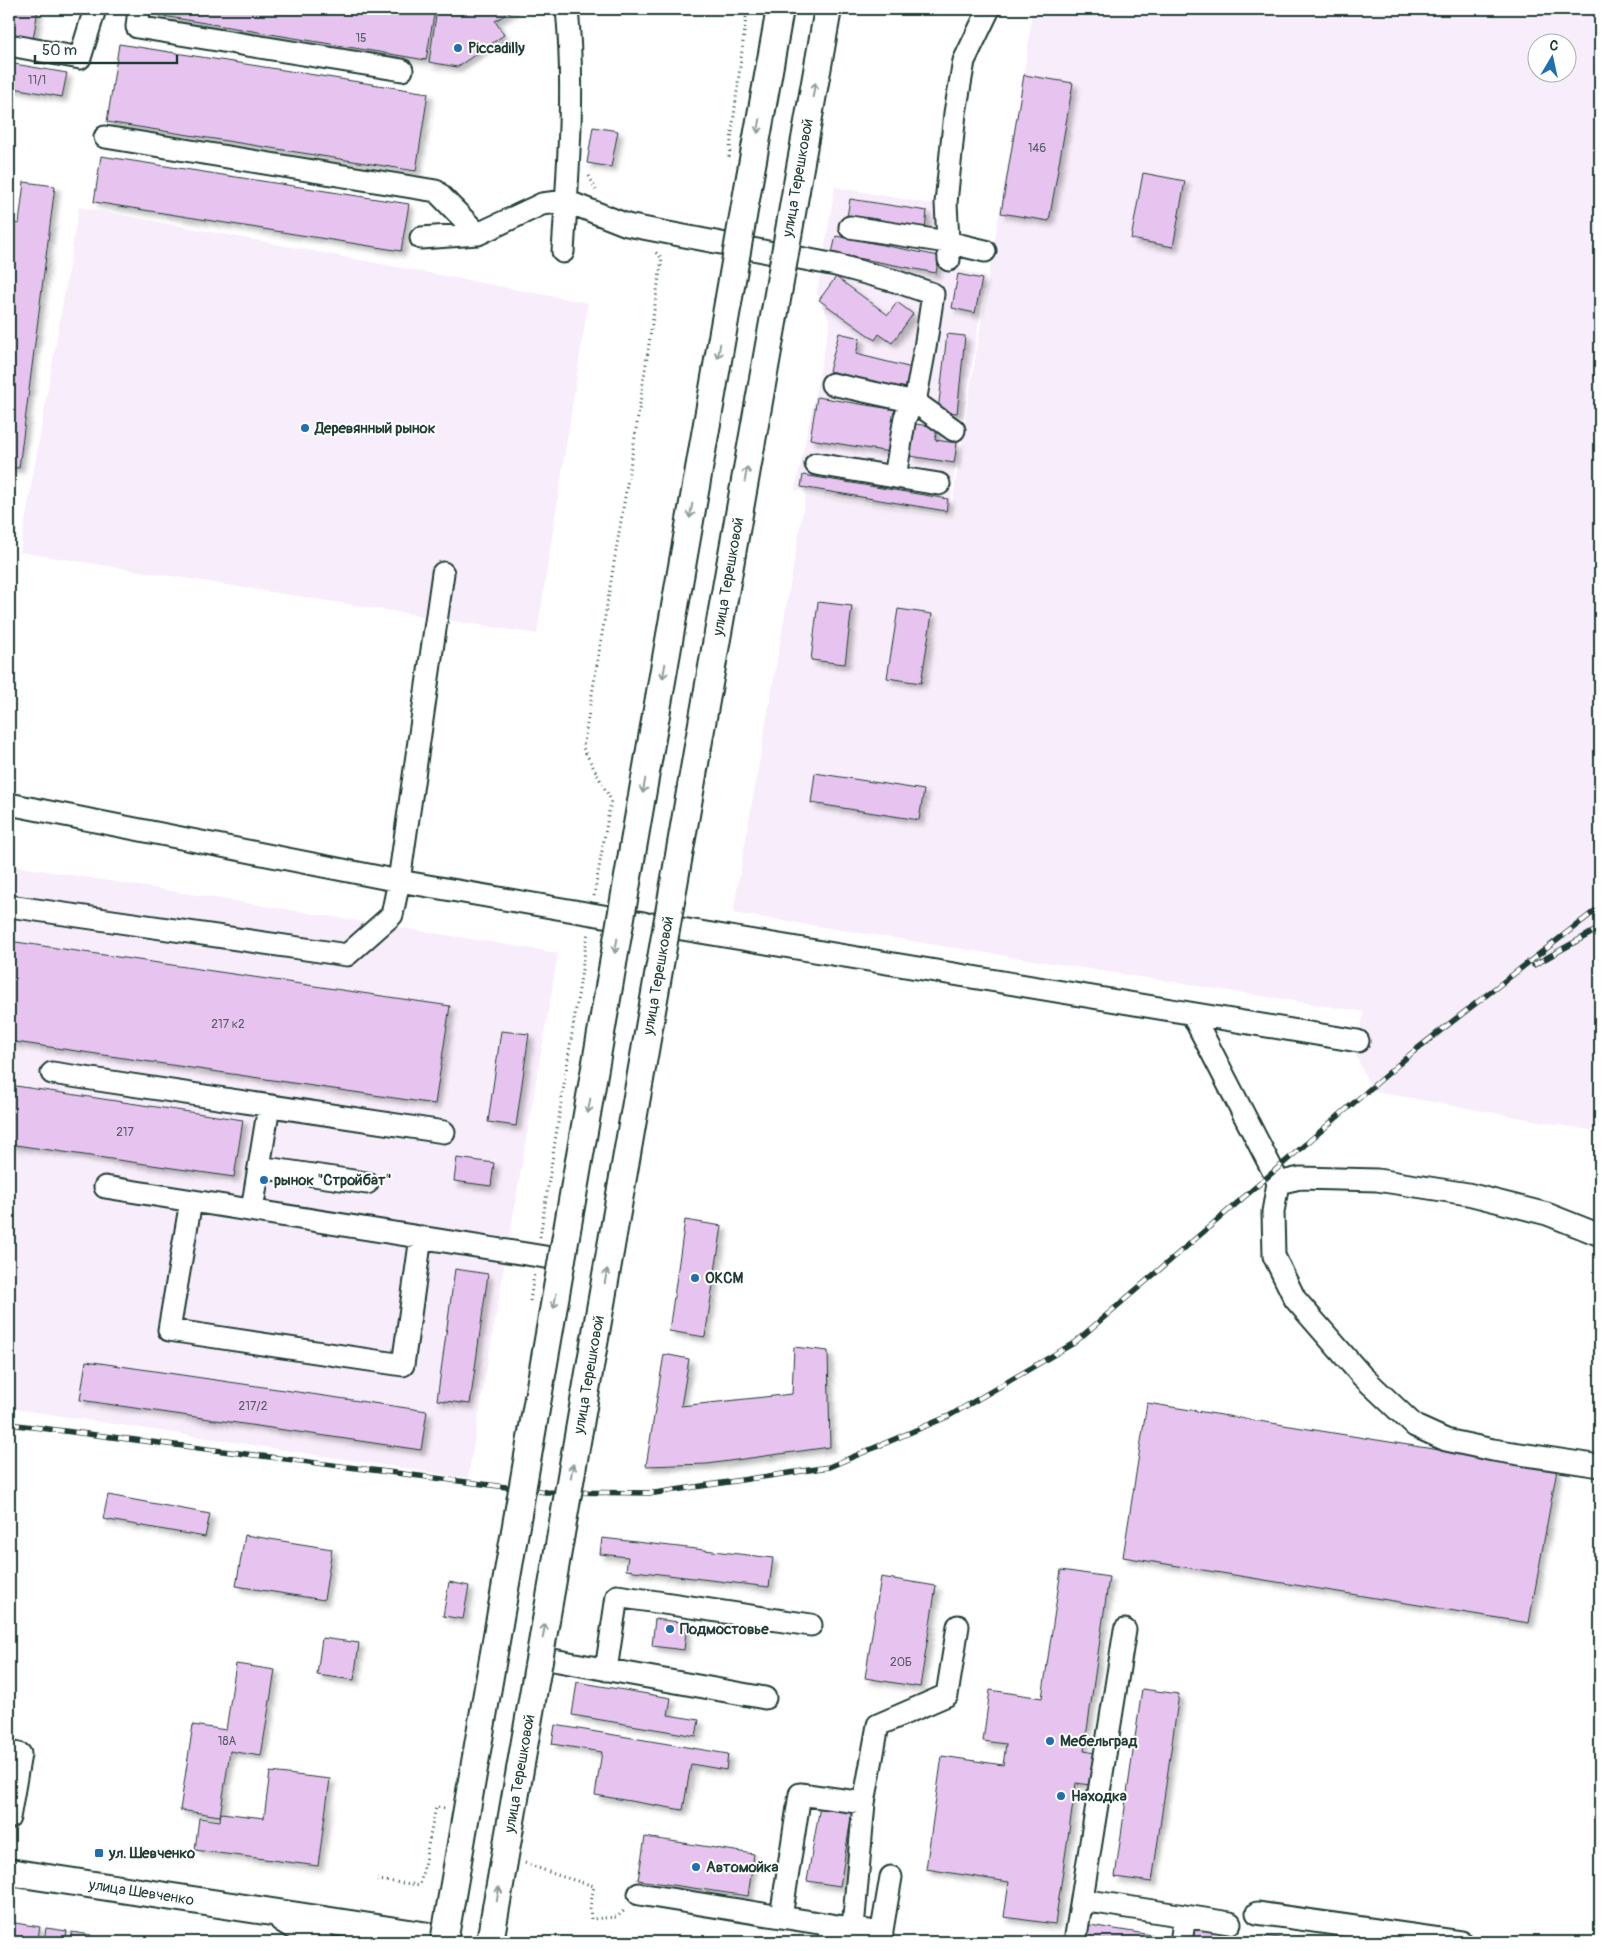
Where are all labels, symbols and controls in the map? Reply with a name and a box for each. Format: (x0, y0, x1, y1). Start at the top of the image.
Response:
house number: 15 (355, 31, 367, 46)
scale bar (35, 32, 178, 64)
north arrow (1526, 32, 1576, 82)
text: С (1548, 37, 1560, 55)
place label: Piccadilly (468, 39, 525, 58)
text: 50 m (42, 41, 77, 60)
marker: Piccadilly (452, 42, 464, 54)
house number: 11/1 (28, 73, 46, 88)
one-way arrow (809, 83, 819, 99)
one-way arrow (754, 117, 764, 133)
street label: улица Терешковой (778, 117, 818, 240)
house number: 146 (1028, 141, 1046, 156)
one-way arrow (714, 343, 724, 359)
place label: Деревянный рынок (314, 419, 436, 438)
marker: Деревянный рынок (299, 422, 311, 434)
one-way arrow (742, 466, 752, 482)
one-way arrow (686, 503, 696, 519)
street label: улица Терешковой (708, 516, 748, 638)
one-way arrow (658, 663, 668, 679)
one-way arrow (638, 778, 648, 794)
street label: улица Терешковой (638, 915, 678, 1037)
one-way arrow (611, 938, 621, 954)
house number: 217 к2 (211, 1017, 245, 1032)
one-way arrow (583, 1098, 593, 1114)
house number: 217 (116, 1125, 135, 1140)
place label: рынок "Стройбат" (274, 1171, 392, 1190)
marker: рынок "Стройбат" (258, 1174, 270, 1186)
one-way arrow (601, 1268, 611, 1284)
place label: ОКСМ (705, 1269, 743, 1288)
marker: ОКСМ (689, 1272, 701, 1284)
one-way arrow (549, 1293, 559, 1309)
street label: улица Терешковой (569, 1314, 608, 1436)
house number: 217/2 (239, 1399, 268, 1414)
one-way arrow (567, 1463, 577, 1479)
place label: Подмостовье (680, 1620, 769, 1639)
one-way arrow (539, 1623, 549, 1639)
marker: Подмостовье (664, 1623, 676, 1635)
house number: 20Б (890, 1655, 912, 1670)
street label: улица Терешковой (499, 1713, 539, 1835)
place label: Мебельград (1060, 1732, 1138, 1751)
house number: 18А (218, 1734, 236, 1749)
marker: Мебельград (1044, 1735, 1056, 1747)
place label: Находка (1071, 1787, 1127, 1806)
marker: Находка (1055, 1790, 1067, 1802)
place label: ул. Шевченко (108, 1844, 195, 1863)
marker: ул. Шевченко (93, 1847, 105, 1859)
place label: Автомойка (706, 1858, 779, 1877)
marker: Автомойка (690, 1861, 702, 1873)
street label: улица Шевченко (87, 1875, 195, 1910)
one-way arrow (493, 1887, 503, 1903)

